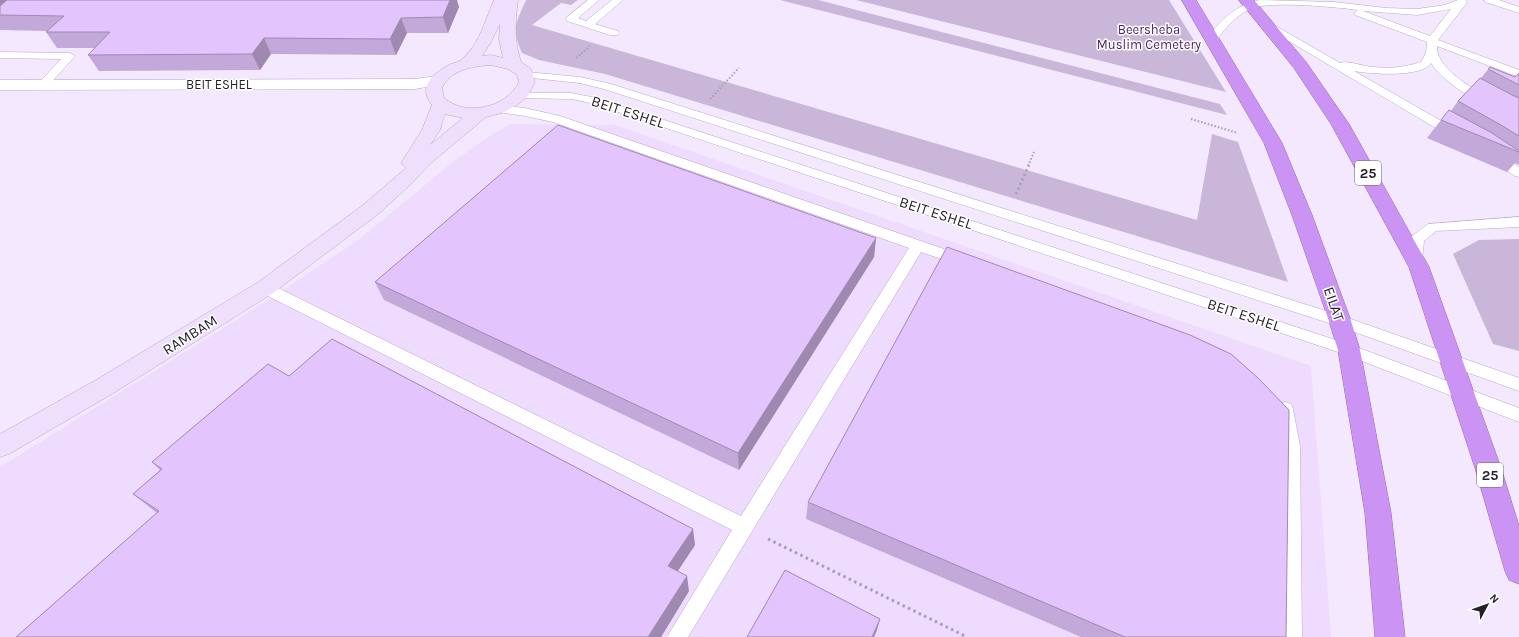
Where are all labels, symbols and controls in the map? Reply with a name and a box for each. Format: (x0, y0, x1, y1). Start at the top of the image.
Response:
park label: Beersheba Muslim Cemetery (1097, 22, 1201, 52)
street label: BEIT ESHEL (186, 77, 252, 92)
street label: BEIT ESHEL (589, 92, 667, 132)
road number: 25 (1355, 161, 1381, 185)
street label: BEIT ESHEL (897, 193, 975, 233)
street label: EILAT (1320, 284, 1348, 324)
street label: BEIT ESHEL (1205, 295, 1283, 335)
street label: RAMBAM (159, 311, 221, 359)
road number: 25 (1477, 463, 1503, 487)
north arrow (1467, 585, 1507, 625)
text: N (1487, 592, 1502, 606)

